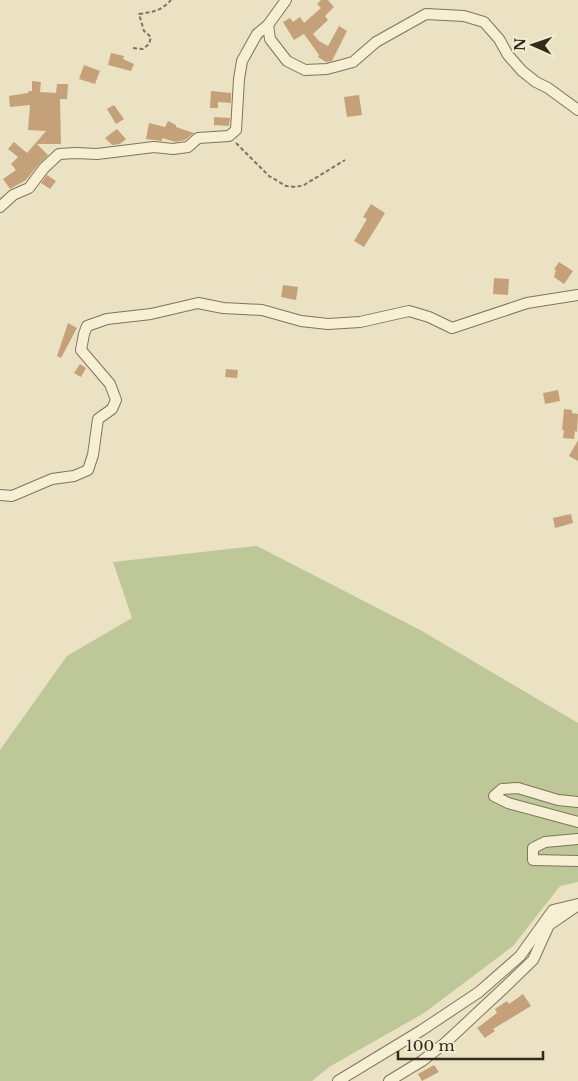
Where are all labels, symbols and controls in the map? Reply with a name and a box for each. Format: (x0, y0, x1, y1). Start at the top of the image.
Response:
north arrow (508, 20, 558, 70)
text: N (511, 38, 529, 51)
scale bar (398, 1028, 543, 1060)
text: 100 m (406, 1036, 455, 1055)

